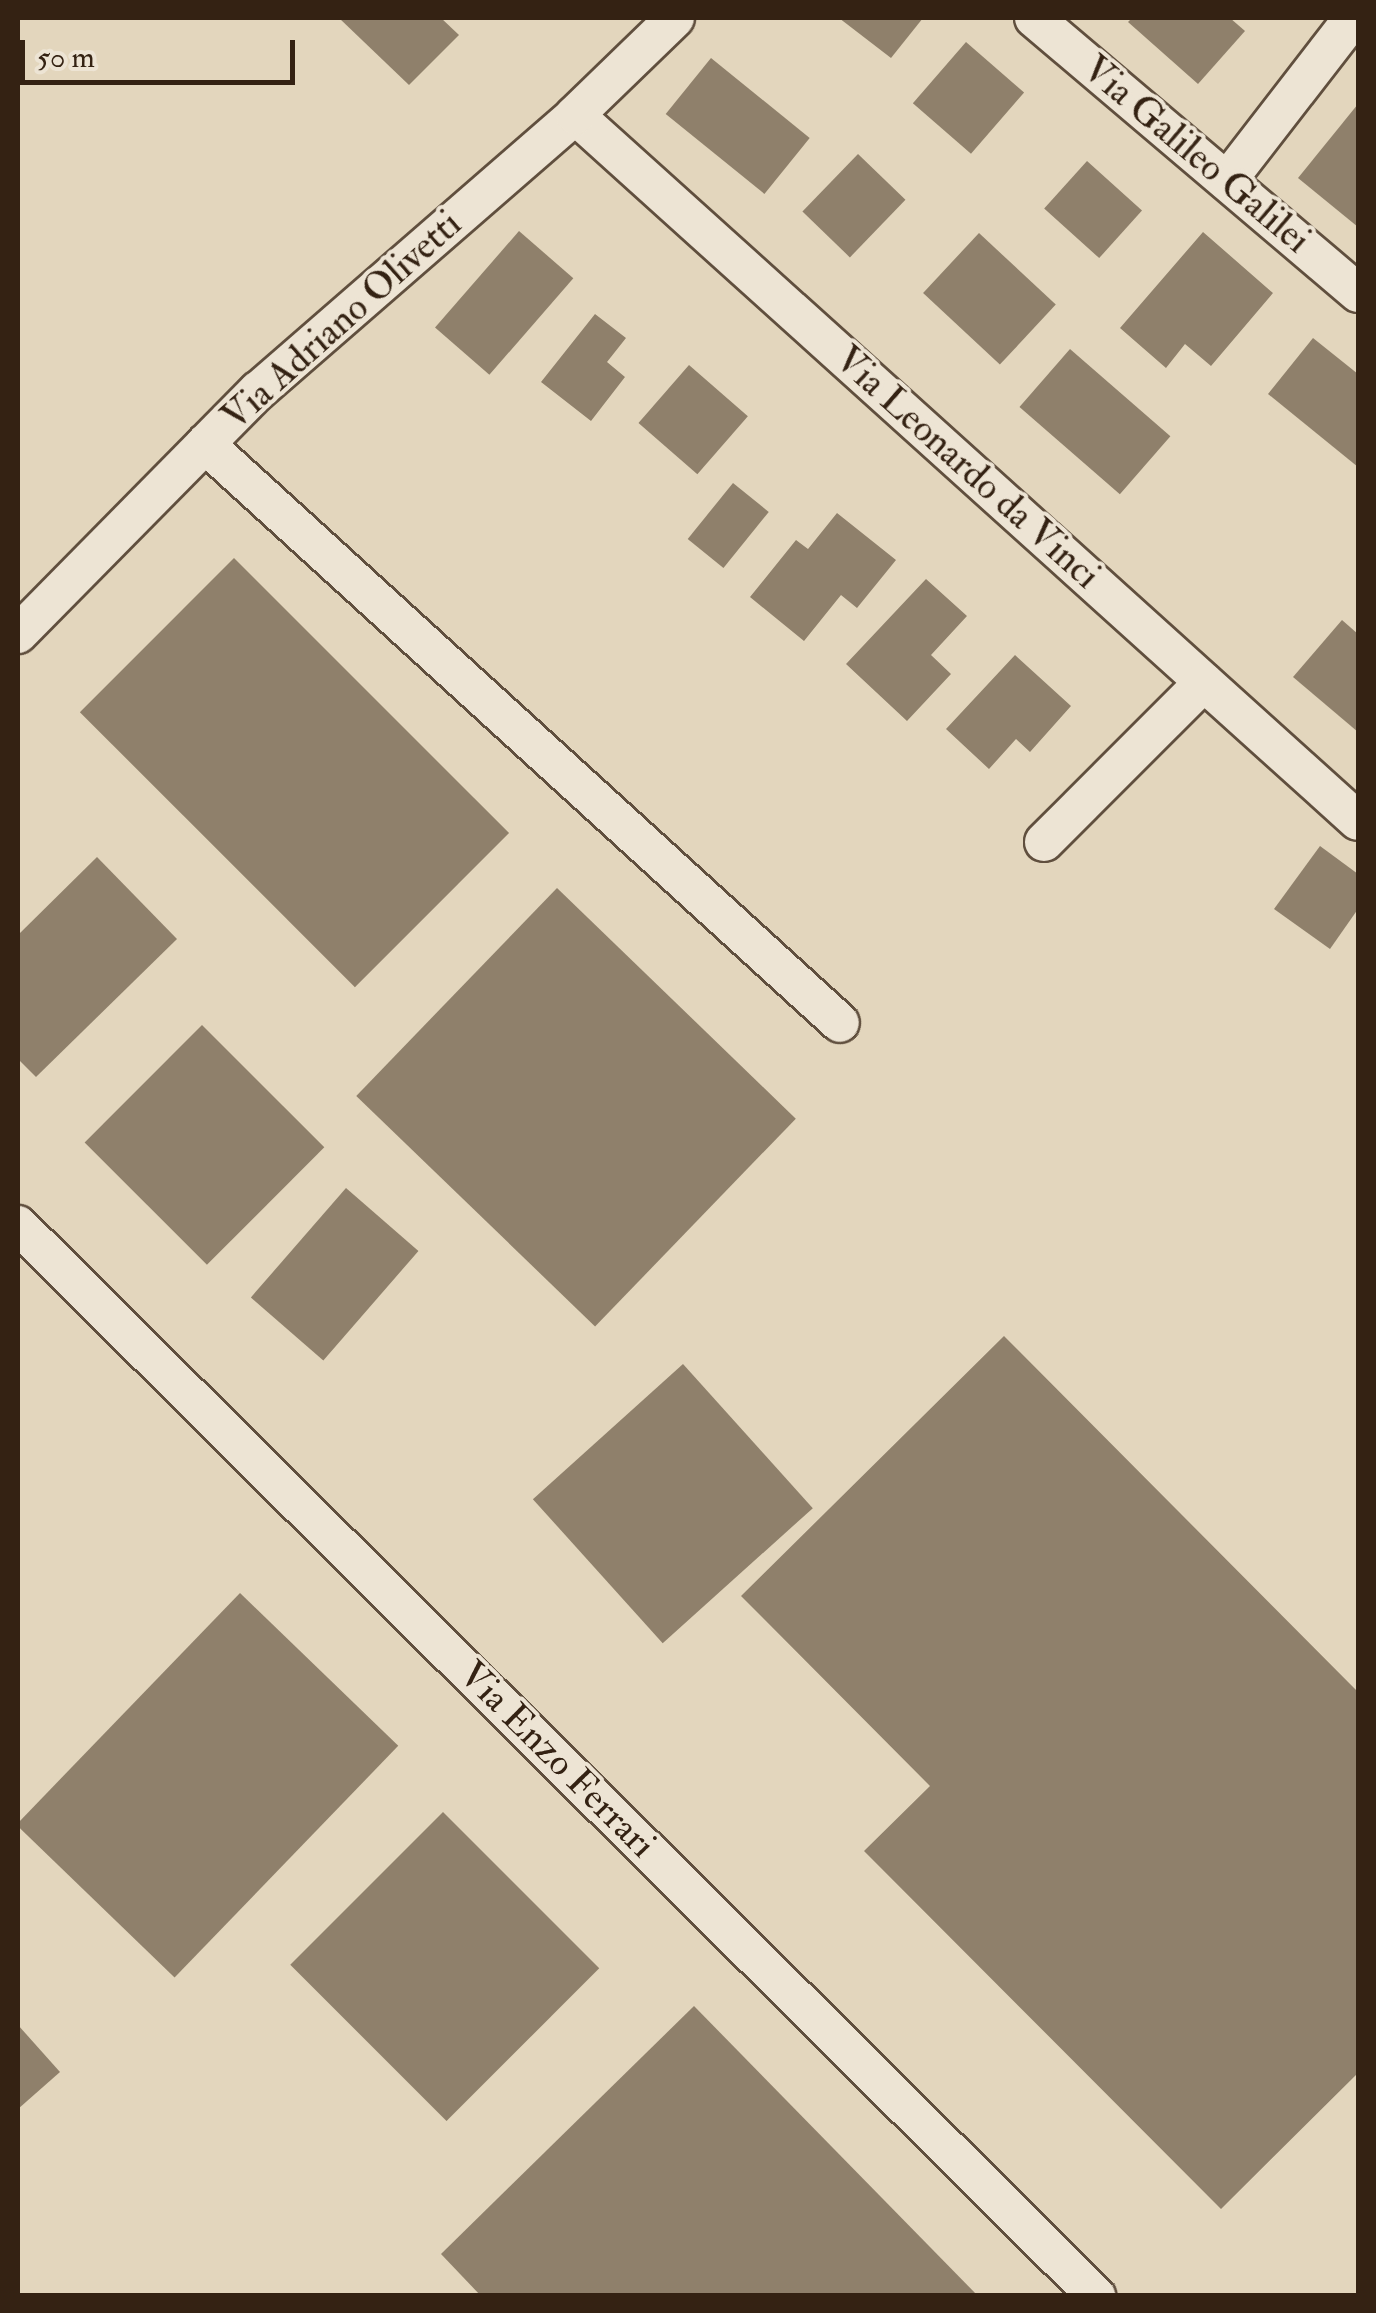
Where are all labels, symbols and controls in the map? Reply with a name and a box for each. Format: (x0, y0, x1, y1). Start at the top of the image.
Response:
scale bar (25, 20, 300, 82)
text: 50 m (37, 39, 95, 76)
street label: Via Galileo Galilei (1073, 47, 1319, 263)
street label: Via Adriano Olivetti (213, 202, 471, 440)
street label: Via Leonardo da Vinci (825, 337, 1109, 599)
street label: Via Enzo Ferrari (449, 1652, 665, 1868)

